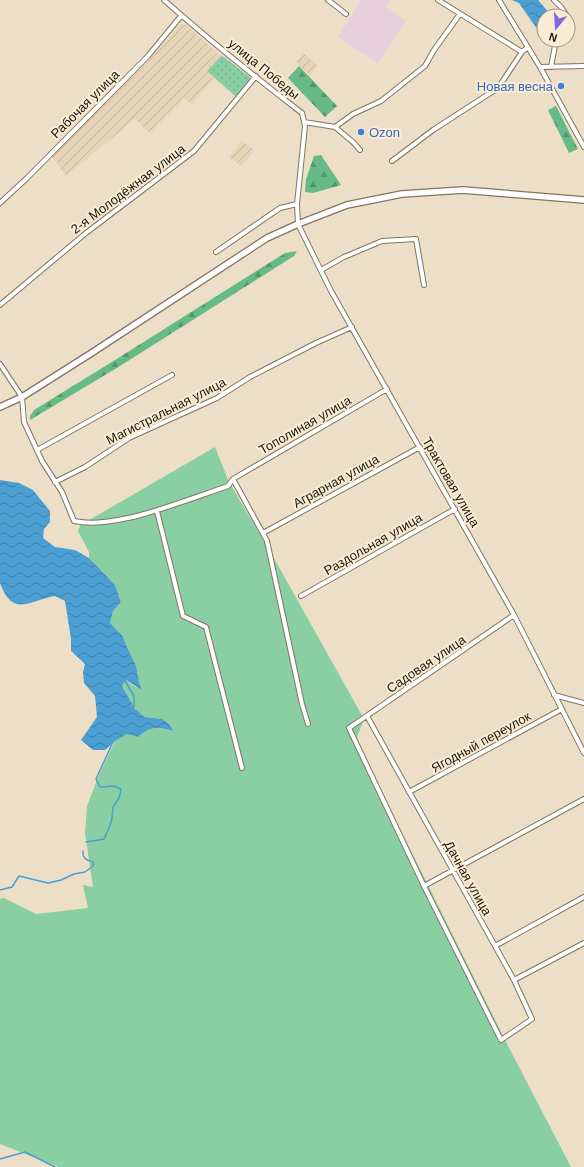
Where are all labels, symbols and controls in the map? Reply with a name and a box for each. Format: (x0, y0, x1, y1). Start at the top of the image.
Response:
north arrow (536, 8, 576, 48)
text: N (547, 31, 559, 44)
street label: улица Победы (225, 36, 303, 102)
street label: Рабочая улица (48, 66, 123, 141)
place label: Новая весна (477, 79, 554, 94)
marker: Новая весна (556, 81, 566, 91)
place label: Ozon (369, 125, 400, 140)
marker: Ozon (356, 127, 366, 137)
street label: 2-я Молодёжная улица (68, 141, 189, 237)
street label: Магистральная улица (104, 374, 229, 448)
street label: Тополиная улица (256, 392, 354, 457)
street label: Трактовая улица (419, 435, 483, 530)
street label: Аграрная улица (290, 451, 382, 511)
street label: Раздольная улица (321, 509, 425, 578)
street label: Садовая улица (384, 632, 469, 696)
street label: Ягодный переулок (429, 708, 534, 776)
street label: Дачная улица (441, 838, 495, 919)

